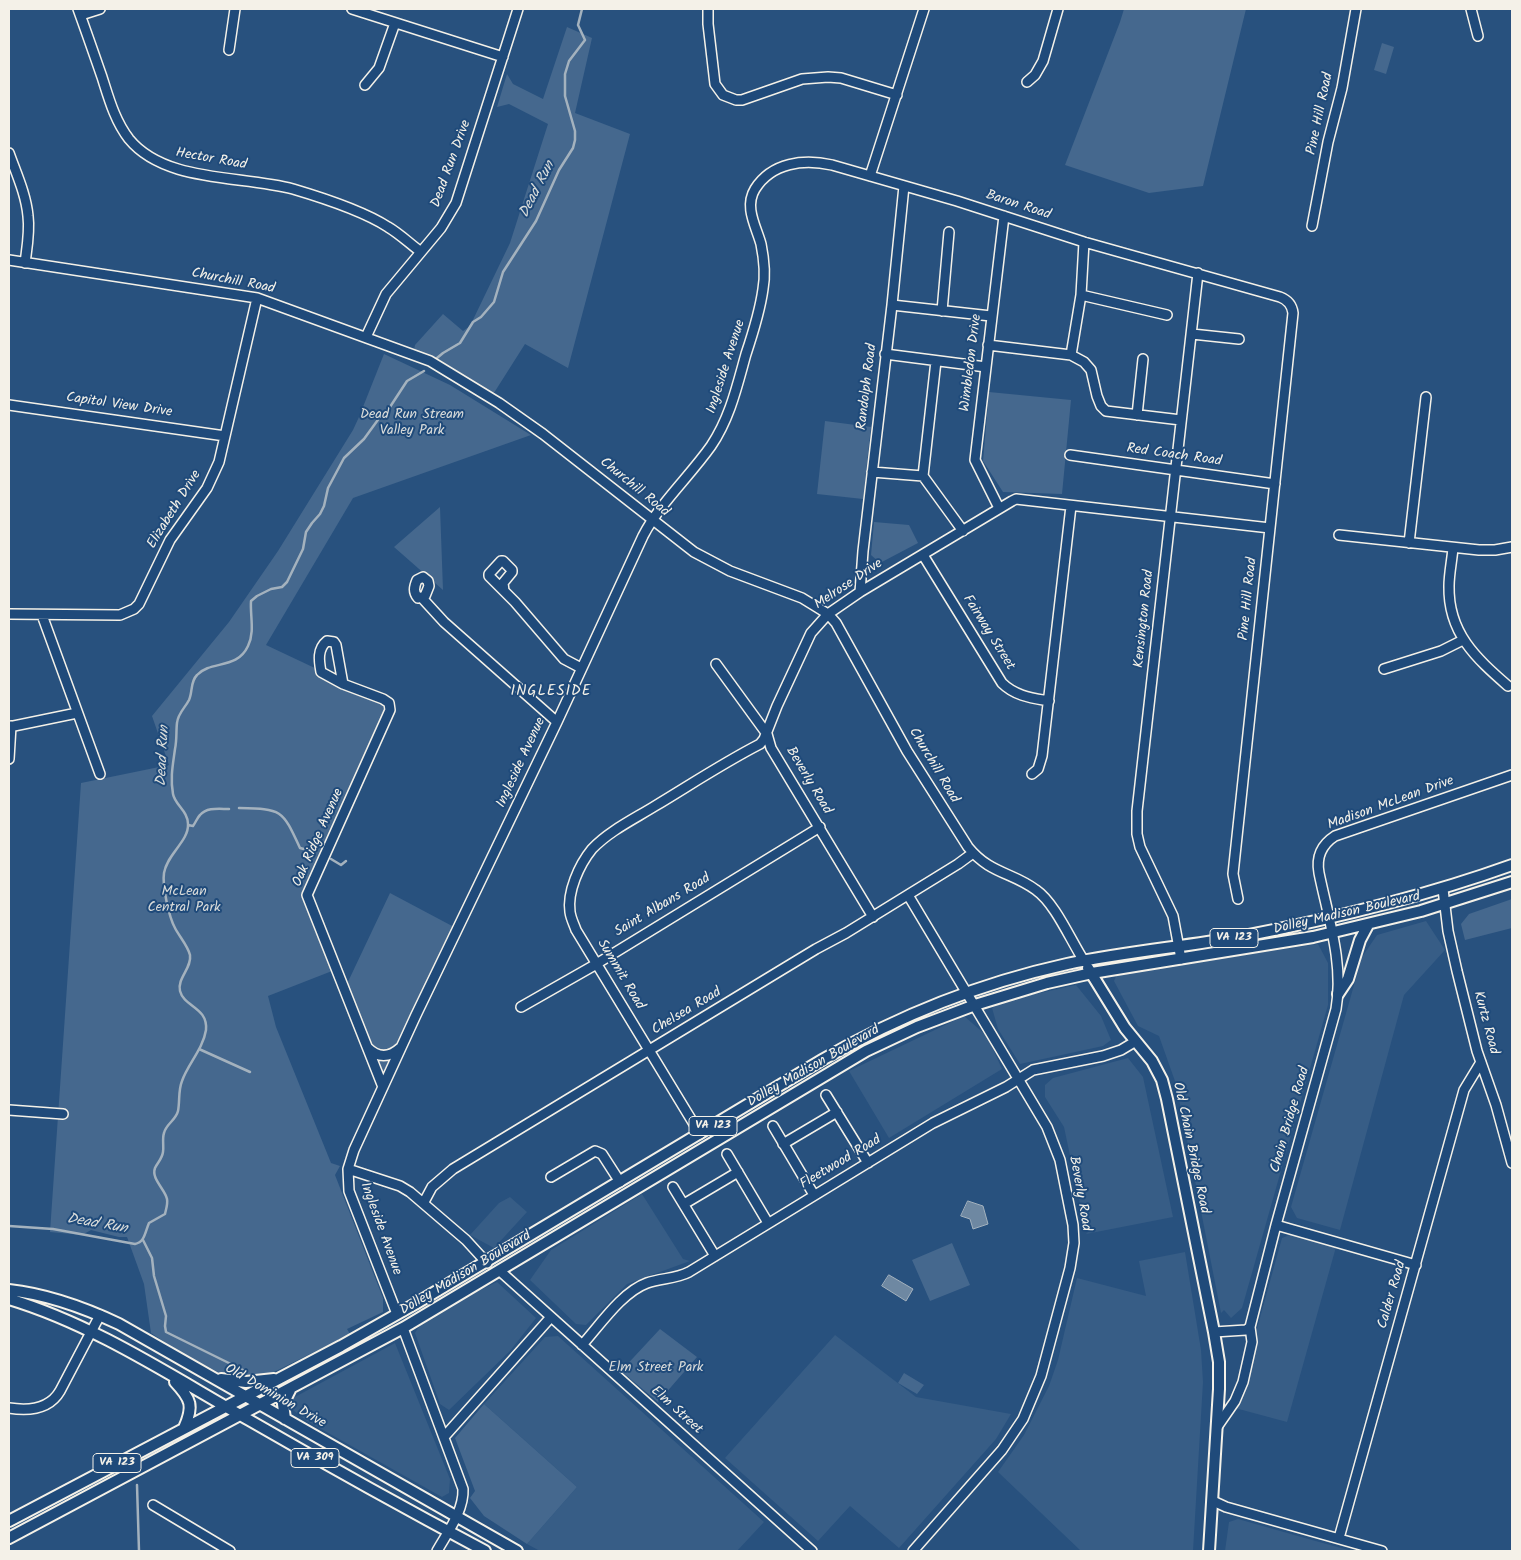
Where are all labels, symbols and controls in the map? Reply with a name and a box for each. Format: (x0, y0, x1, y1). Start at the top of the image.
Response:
street label: Pine Hill Road (1304, 71, 1338, 157)
street label: Dead Run Drive (428, 118, 476, 210)
street label: Hector Road (174, 145, 248, 175)
water label: Dead Run (516, 159, 560, 221)
street label: Baron Road (983, 188, 1053, 224)
street label: Churchill Road (190, 266, 276, 298)
street label: Wimbledon Drive (958, 313, 986, 413)
street label: Ingleside Avenue (704, 318, 750, 416)
street label: Randolph Road (854, 343, 882, 431)
street label: Capitol View Drive (65, 390, 173, 422)
park label: Dead Run Stream Valley Park (360, 408, 464, 441)
street label: Red Coach Road (1125, 441, 1223, 471)
street label: Churchill Road (596, 455, 672, 521)
street label: Elizabeth Drive (144, 468, 206, 552)
street label: Melrose Drive (812, 556, 886, 614)
street label: Pine Hill Road (1236, 557, 1262, 641)
street label: Kensington Road (1132, 569, 1158, 669)
street label: Fairway Street (958, 592, 1018, 674)
district label: INGLESIDE (509, 683, 593, 701)
street label: Ingleside Avenue (494, 715, 550, 811)
water label: Dead Run (153, 725, 175, 787)
street label: Churchill Road (904, 725, 962, 807)
street label: Beverly Road (781, 744, 835, 818)
street label: Madison McLean Drive (1325, 773, 1457, 835)
street label: Oak Ridge Avenue (290, 786, 348, 890)
street label: Saint Albans Road (612, 871, 714, 941)
park label: McLean Central Park (147, 885, 221, 918)
street label: Dolley Madison Boulevard (1272, 889, 1422, 939)
road number: VA 123 (1210, 928, 1258, 948)
street label: Summit Road (592, 937, 648, 1013)
street label: Chelsea Road (649, 985, 725, 1039)
street label: Kurtz Road (1468, 989, 1502, 1057)
street label: Dolley Madison Boulevard (745, 1022, 883, 1112)
street label: Chain Bridge Road (1268, 1065, 1314, 1175)
street label: Old Chain Bridge Road (1168, 1081, 1212, 1215)
road number: VA 123 (689, 1116, 737, 1136)
street label: Fleetwood Road (797, 1132, 885, 1194)
street label: Beverly Road (1064, 1155, 1094, 1233)
street label: Ingleside Avenue (355, 1180, 405, 1278)
water label: Dead Run (65, 1211, 129, 1239)
street label: Dolley Madison Boulevard (397, 1228, 535, 1320)
street label: Calder Road (1375, 1259, 1411, 1331)
street label: Old Dominion Drive (221, 1361, 329, 1433)
park label: Elm Street Park (609, 1361, 703, 1377)
street label: Elm Street (647, 1383, 705, 1439)
road number: VA 309 (291, 1449, 339, 1468)
road number: VA 123 (93, 1454, 141, 1472)

